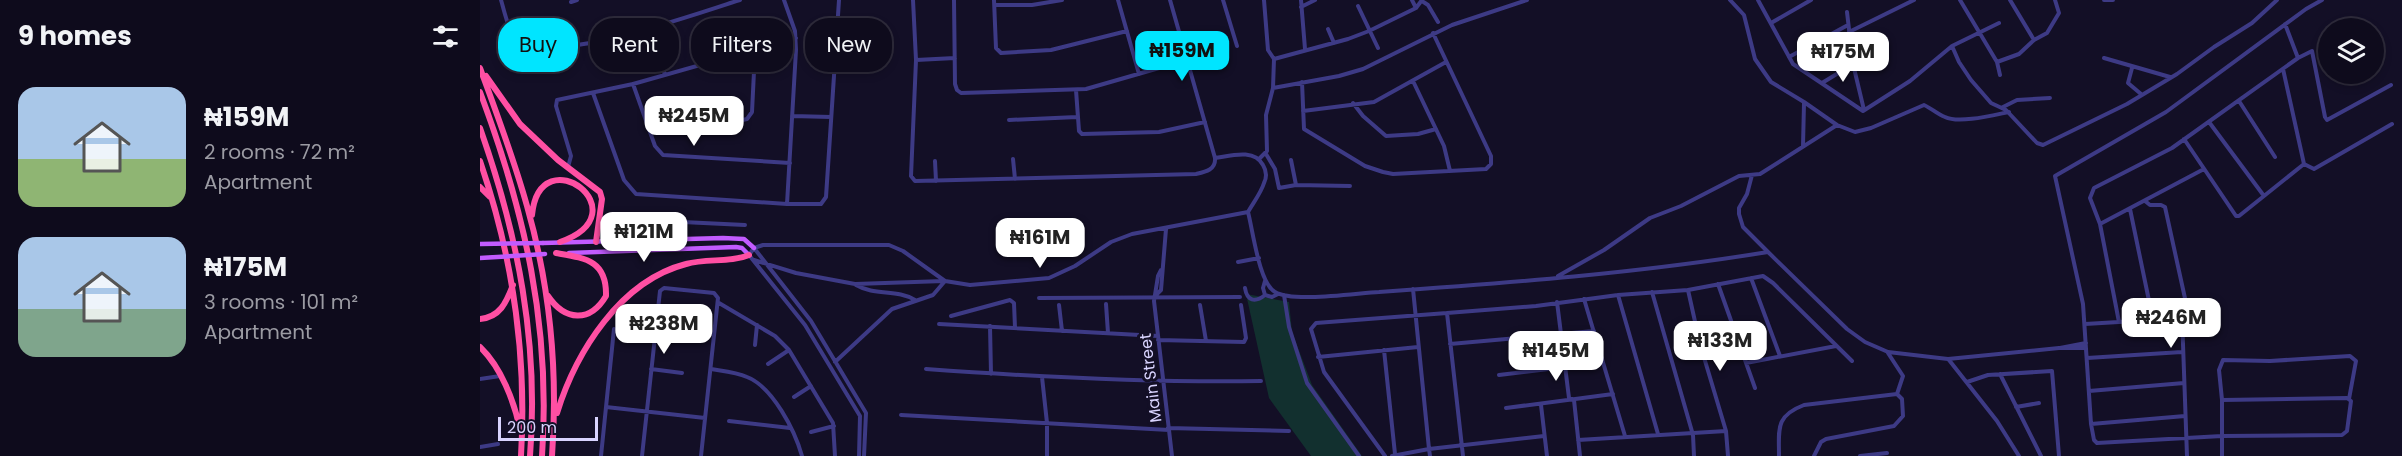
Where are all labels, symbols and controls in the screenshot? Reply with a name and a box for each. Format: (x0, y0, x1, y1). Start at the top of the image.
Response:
text: 9 homes (18, 18, 132, 54)
chip: Buy (498, 18, 578, 72)
chip: Rent (590, 18, 679, 72)
chip: Filters (691, 18, 793, 72)
chip: New (805, 18, 892, 72)
map controls (2318, 18, 2384, 84)
button: layers (2318, 18, 2384, 84)
icon: filters (429, 20, 462, 53)
pin: ₦159M (1140, 31, 1224, 82)
pin: ₦175M (1801, 32, 1885, 83)
text: ₦159M (1149, 36, 1215, 64)
text: ₦175M (1811, 37, 1875, 65)
pin: ₦245M (652, 96, 736, 147)
text: ₦159M (204, 99, 289, 135)
text: ₦245M (659, 101, 729, 129)
icon: home (66, 111, 138, 183)
text: 2 rooms · 72 m² (204, 138, 355, 166)
text: Apartment (204, 168, 312, 196)
pin: ₦121M (602, 212, 686, 263)
text: ₦121M (614, 217, 674, 245)
pin: ₦161M (998, 218, 1082, 269)
text: ₦161M (1010, 223, 1070, 251)
text: ₦175M (204, 249, 287, 285)
icon: home (66, 261, 138, 333)
text: 3 rooms · 101 m² (204, 288, 358, 316)
pin: ₦246M (2129, 298, 2213, 349)
text: ₦246M (2136, 303, 2206, 331)
pin: ₦238M (622, 304, 706, 355)
text: ₦238M (629, 309, 699, 337)
text: Apartment (204, 318, 312, 346)
pin: ₦133M (1678, 321, 1762, 372)
text: ₦133M (1688, 326, 1752, 354)
pin: ₦145M (1514, 331, 1598, 382)
street label: Main Street (1134, 332, 1167, 424)
text: ₦145M (1523, 336, 1589, 364)
scale bar (498, 414, 598, 442)
text: 200 m (507, 416, 557, 439)

